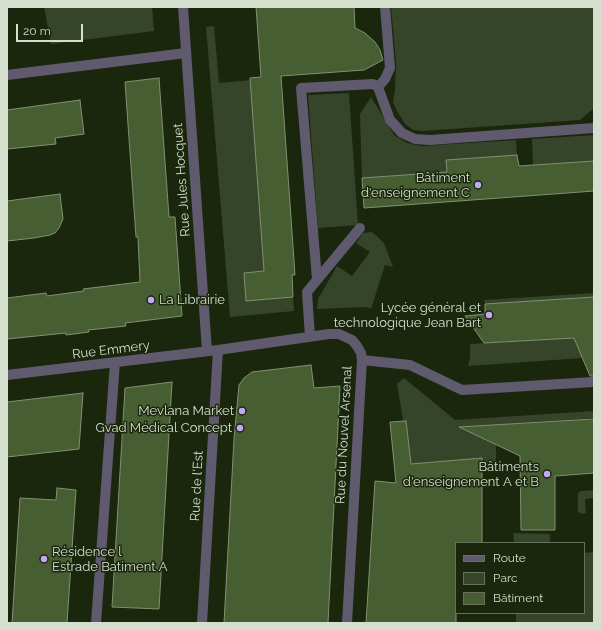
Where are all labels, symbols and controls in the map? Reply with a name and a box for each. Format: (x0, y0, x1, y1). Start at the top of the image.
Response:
scale bar (18, 16, 85, 42)
text: 20 m (23, 24, 51, 38)
street label: Rue Jules Hocquet (170, 123, 194, 237)
place label: Bâtiment d'enseignement C (361, 170, 470, 201)
marker: Bâtiment d'enseignement C (473, 180, 483, 190)
place label: La Librairie (159, 292, 225, 308)
marker: La Librairie (146, 295, 156, 305)
place label: Lycée général et technologique Jean Bart (334, 300, 481, 331)
marker: Lycée général et technologique Jean Bart (484, 310, 494, 320)
street label: Rue Emmery (71, 338, 151, 362)
street label: Rue du Nouvel Arsenal (333, 366, 355, 504)
place label: Mevlana Market (138, 403, 234, 419)
marker: Mevlana Market (237, 406, 247, 416)
place label: Gvad Médical Concept (95, 420, 232, 436)
marker: Gvad Médical Concept (235, 423, 245, 433)
street label: Rue de l'Est (187, 450, 207, 522)
place label: Bâtiments d'enseignement A et B (403, 459, 539, 490)
marker: Bâtiments d'enseignement A et B (542, 469, 552, 479)
legend (455, 542, 585, 614)
place label: Résidence l Estrade Batiment A (52, 544, 168, 575)
text: Route (493, 551, 526, 565)
marker: Résidence l Estrade Batiment A (39, 554, 49, 564)
text: Parc (493, 571, 518, 585)
text: Bâtiment (493, 591, 543, 605)

